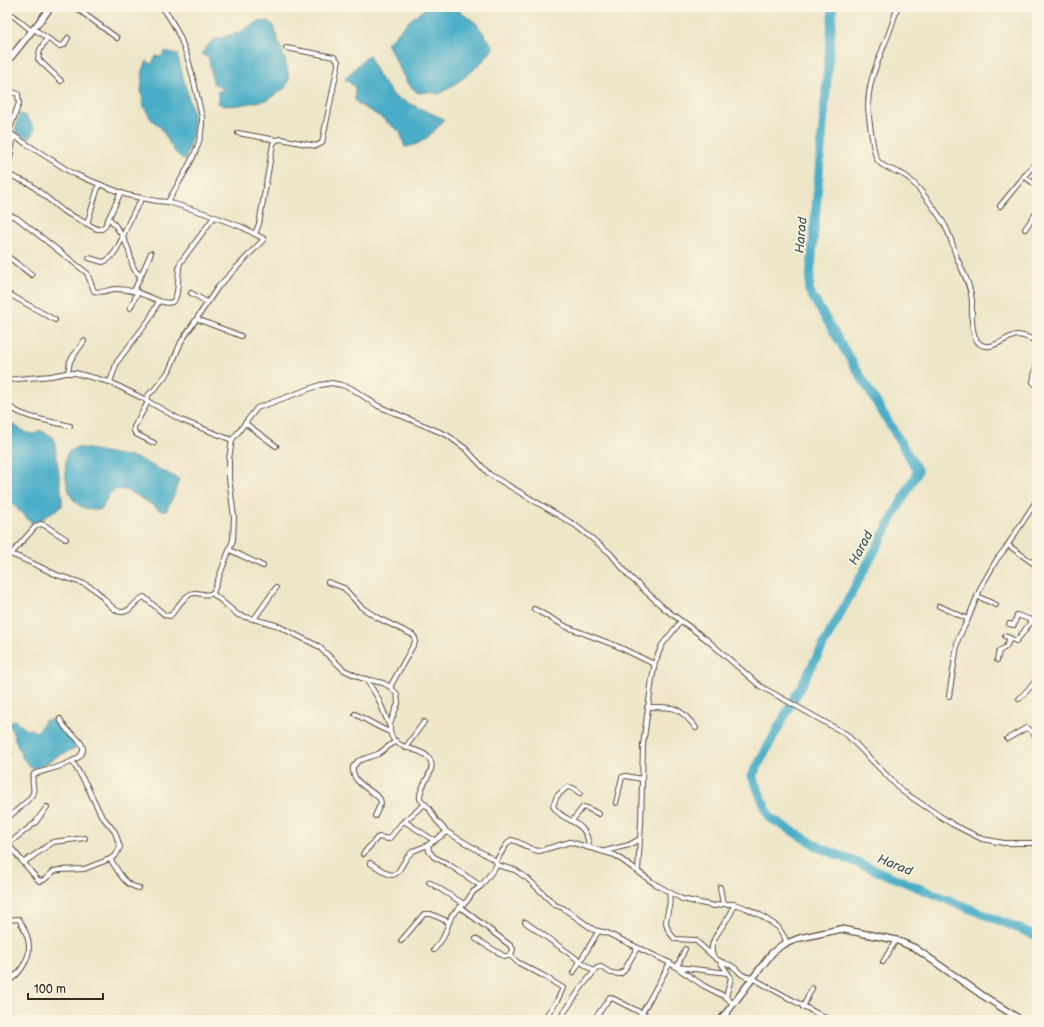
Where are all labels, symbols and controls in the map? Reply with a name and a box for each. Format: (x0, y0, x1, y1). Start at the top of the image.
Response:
water label: Harad (791, 216, 811, 254)
water label: Harad (845, 528, 877, 568)
water label: Harad (875, 851, 915, 879)
scale bar (28, 975, 103, 1001)
text: 100 m (34, 982, 66, 997)

